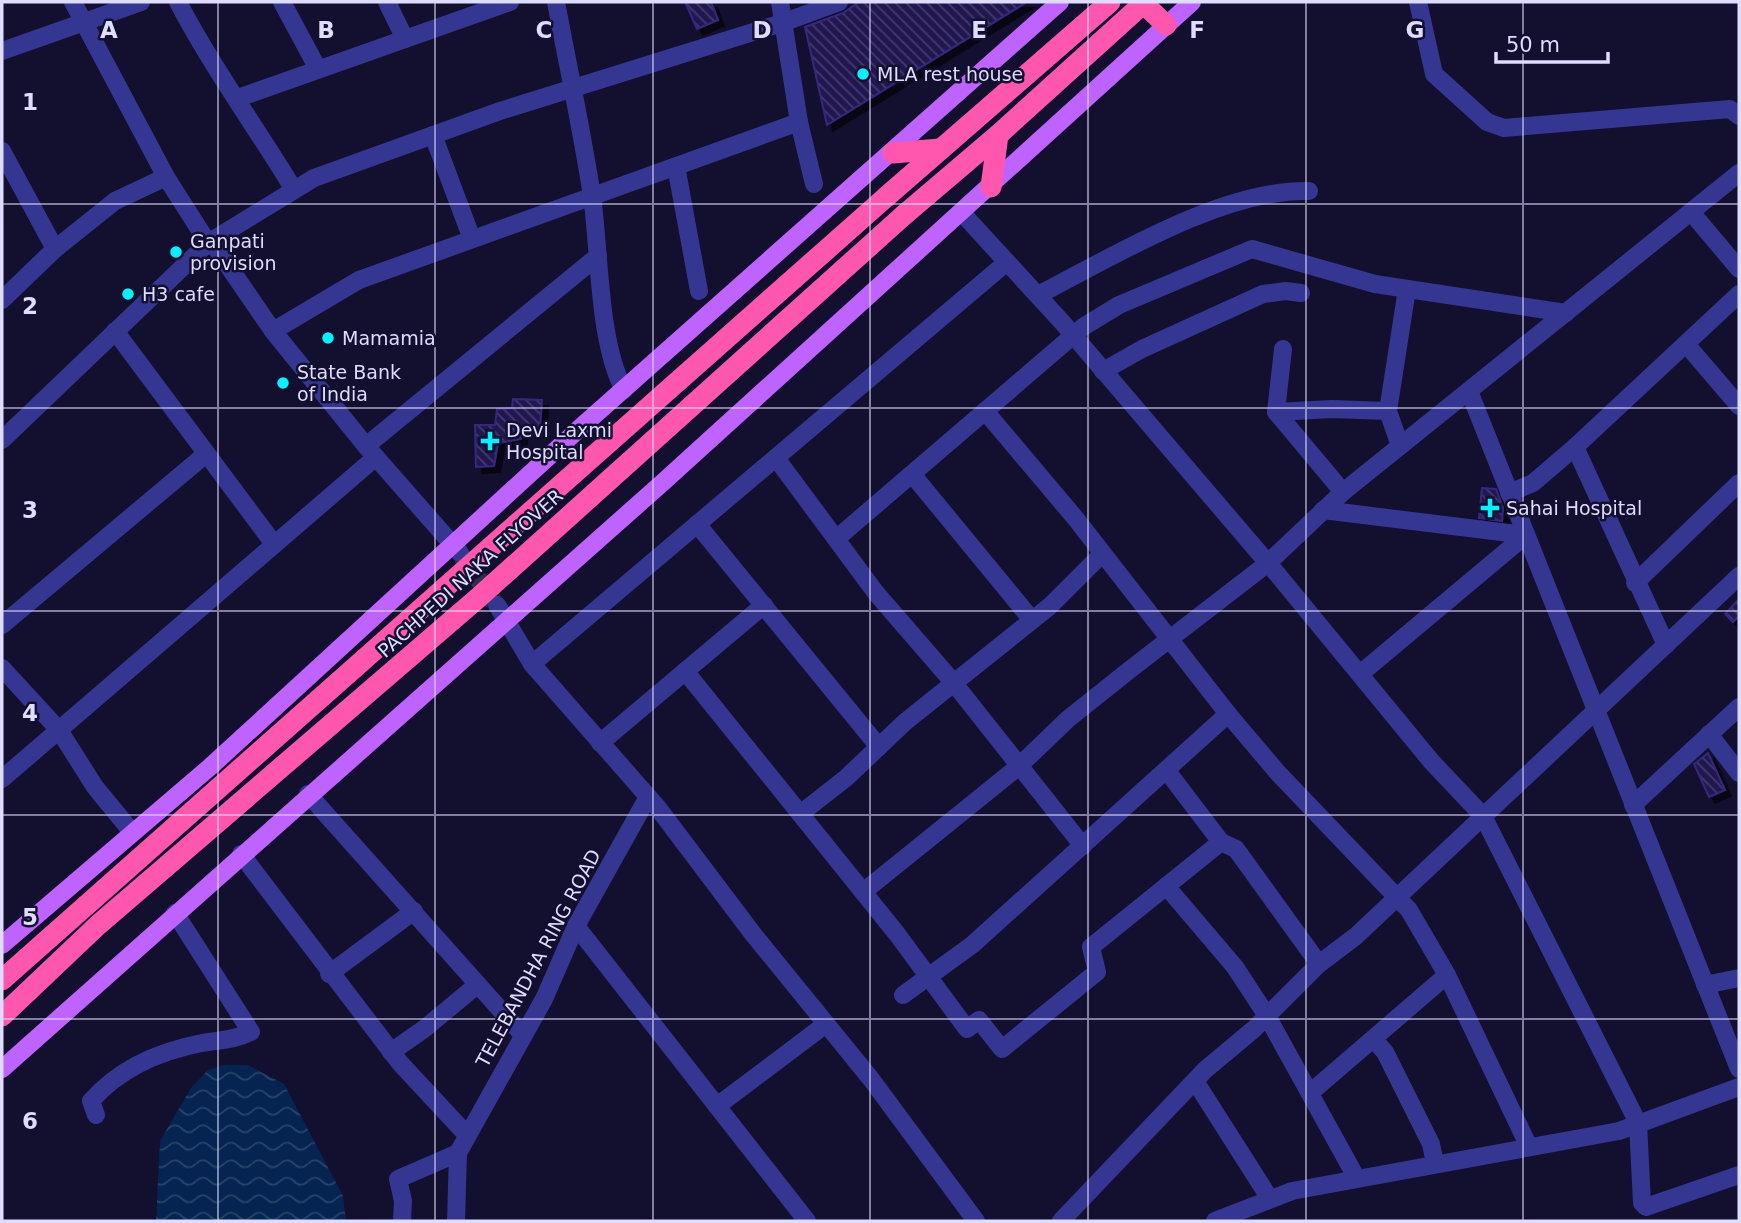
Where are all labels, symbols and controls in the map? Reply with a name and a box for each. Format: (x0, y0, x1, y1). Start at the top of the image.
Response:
text: A (100, 17, 118, 43)
text: B (317, 17, 335, 43)
text: C (536, 17, 552, 43)
text: D (752, 17, 772, 43)
text: E (971, 17, 987, 43)
text: F (1189, 17, 1205, 43)
text: G (1406, 17, 1424, 43)
scale bar (1496, 21, 1608, 65)
text: 50 m (1506, 33, 1560, 57)
place label: MLA rest house (877, 63, 1023, 85)
marker: MLA rest house (855, 66, 871, 82)
text: 1 (22, 89, 38, 115)
place label: Ganpati provision (190, 230, 276, 274)
marker: Ganpati provision (168, 244, 184, 260)
place label: H3 cafe (142, 283, 215, 305)
marker: H3 cafe (120, 286, 136, 302)
text: 2 (22, 293, 38, 319)
place label: Mamamia (342, 327, 436, 349)
marker: Mamamia (320, 330, 336, 346)
place label: State Bank of India (297, 361, 401, 405)
marker: State Bank of India (275, 375, 291, 391)
place label: Devi Laxmi Hospital (506, 419, 612, 463)
marker: Devi Laxmi Hospital (480, 431, 500, 451)
street label: PACHPEDI NAKA FLYOVER (373, 484, 567, 662)
text: 3 (22, 497, 38, 523)
place label: Sahai Hospital (1506, 497, 1642, 519)
marker: Sahai Hospital (1480, 498, 1500, 518)
text: 4 (22, 700, 38, 726)
street label: TELEBANDHA RING ROAD (471, 845, 605, 1072)
text: 5 (22, 904, 38, 930)
text: 6 (22, 1108, 38, 1134)

